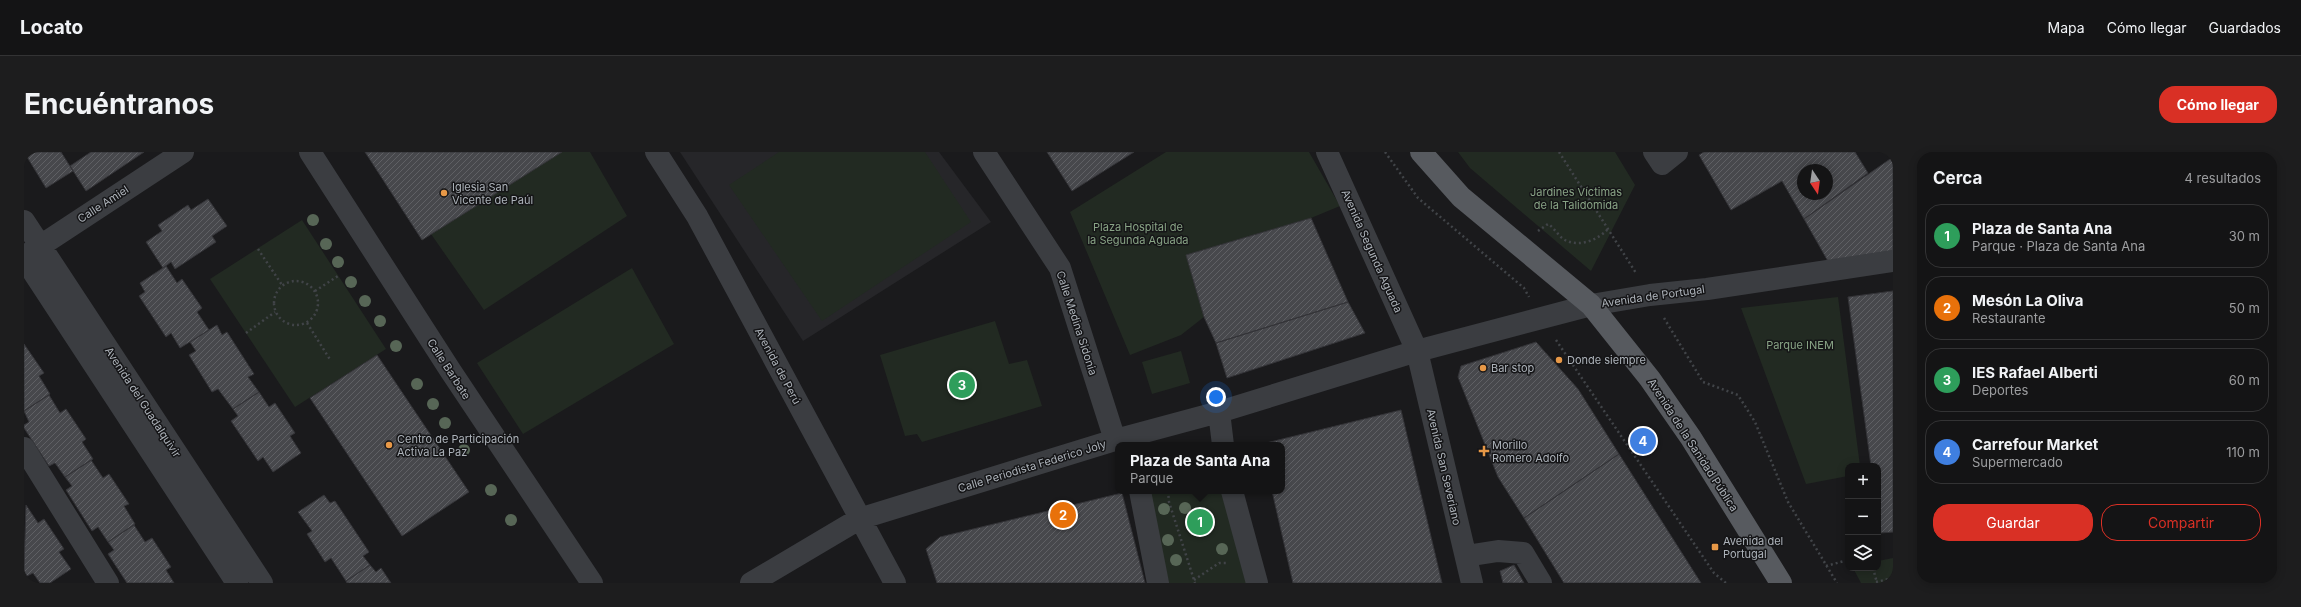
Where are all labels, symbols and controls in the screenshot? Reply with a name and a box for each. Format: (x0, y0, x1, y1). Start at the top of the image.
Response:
text: Locato (20, 16, 83, 39)
text: Mapa (2048, 19, 2085, 36)
text: Cómo llegar (2107, 19, 2187, 36)
text: Guardados (2209, 19, 2281, 36)
button: Cómo llegar (2159, 86, 2277, 123)
text: Encuéntranos (24, 87, 214, 121)
north arrow (1797, 164, 1833, 200)
text: Cerca (1933, 168, 1982, 188)
text: 4 resultados (2185, 170, 2261, 186)
place label: Iglesia San Vicente de Paúl (452, 180, 533, 207)
street label: Calle Amiel (75, 182, 131, 226)
park label: Jardines Víctimas de la Talidomida (1530, 185, 1622, 212)
street label: Avenida Segunda Aguada (1338, 187, 1406, 315)
marker: Iglesia San Vicente de Paúl (439, 188, 449, 198)
text: Plaza de Santa Ana (1972, 219, 2112, 238)
park label: Plaza Hospital de la Segunda Aguada (1087, 220, 1189, 247)
text: 1 (1944, 228, 1950, 244)
text: 30 m (2229, 228, 2260, 244)
text: Parque · Plaza de Santa Ana (1972, 238, 2145, 254)
street label: Calle Medina Sidonia (1054, 269, 1100, 377)
street label: Avenida de Portugal (1600, 282, 1706, 310)
text: Mesón La Oliva (1972, 291, 2083, 310)
text: 2 (1943, 300, 1951, 316)
text: 50 m (2229, 300, 2260, 316)
text: Restaurante (1972, 310, 2046, 326)
street label: Avenida de Perú (752, 325, 804, 407)
street label: Calle Barbate (424, 336, 474, 402)
park label: Parque INEM (1766, 338, 1834, 352)
street label: Avenida del Guadalquivir (102, 344, 184, 460)
place label: Donde siempre (1567, 353, 1646, 367)
marker: Donde siempre (1554, 355, 1564, 365)
place label: Bar stop (1491, 361, 1535, 375)
marker: Bar stop (1478, 363, 1488, 373)
text: IES Rafael Alberti (1972, 363, 2098, 382)
pin: 3 (949, 370, 975, 400)
text: 3 (1943, 372, 1951, 388)
text: 60 m (2229, 372, 2260, 388)
street label: Avenida de la Sanidad Pública (1645, 376, 1741, 514)
text: Deportes (1972, 382, 2028, 398)
your location (1206, 387, 1226, 407)
street label: Avenida San Severiano (1424, 407, 1464, 527)
pin: 4 (1630, 426, 1656, 456)
place label: Centro de Participación Activa La Paz (397, 432, 519, 459)
text: Carrefour Market (1972, 435, 2098, 454)
street label: Calle Periodista Federico Joly (956, 437, 1108, 495)
place label: Morillo Romero Adolfo (1492, 438, 1570, 465)
marker: Centro de Participación Activa La Paz (384, 440, 394, 450)
popup (1115, 442, 1285, 494)
text: 4 (1943, 444, 1951, 460)
text: 110 m (2226, 444, 2260, 460)
marker: Morillo Romero Adolfo (1479, 446, 1489, 456)
text: Plaza de Santa Ana (1130, 451, 1270, 470)
text: Supermercado (1972, 454, 2063, 470)
map controls (1845, 463, 1881, 571)
button: + (1845, 463, 1881, 499)
text: Parque (1130, 470, 1173, 486)
button: − (1845, 499, 1881, 535)
pin: 2 (1050, 500, 1076, 530)
button: Guardar (1933, 504, 2093, 541)
button: Compartir (2101, 504, 2261, 541)
pin: 1 (1187, 507, 1213, 537)
place label: Avenida del Portugal (1723, 534, 1783, 561)
button: layers (1845, 535, 1881, 571)
marker: Avenida del Portugal (1710, 542, 1720, 552)

